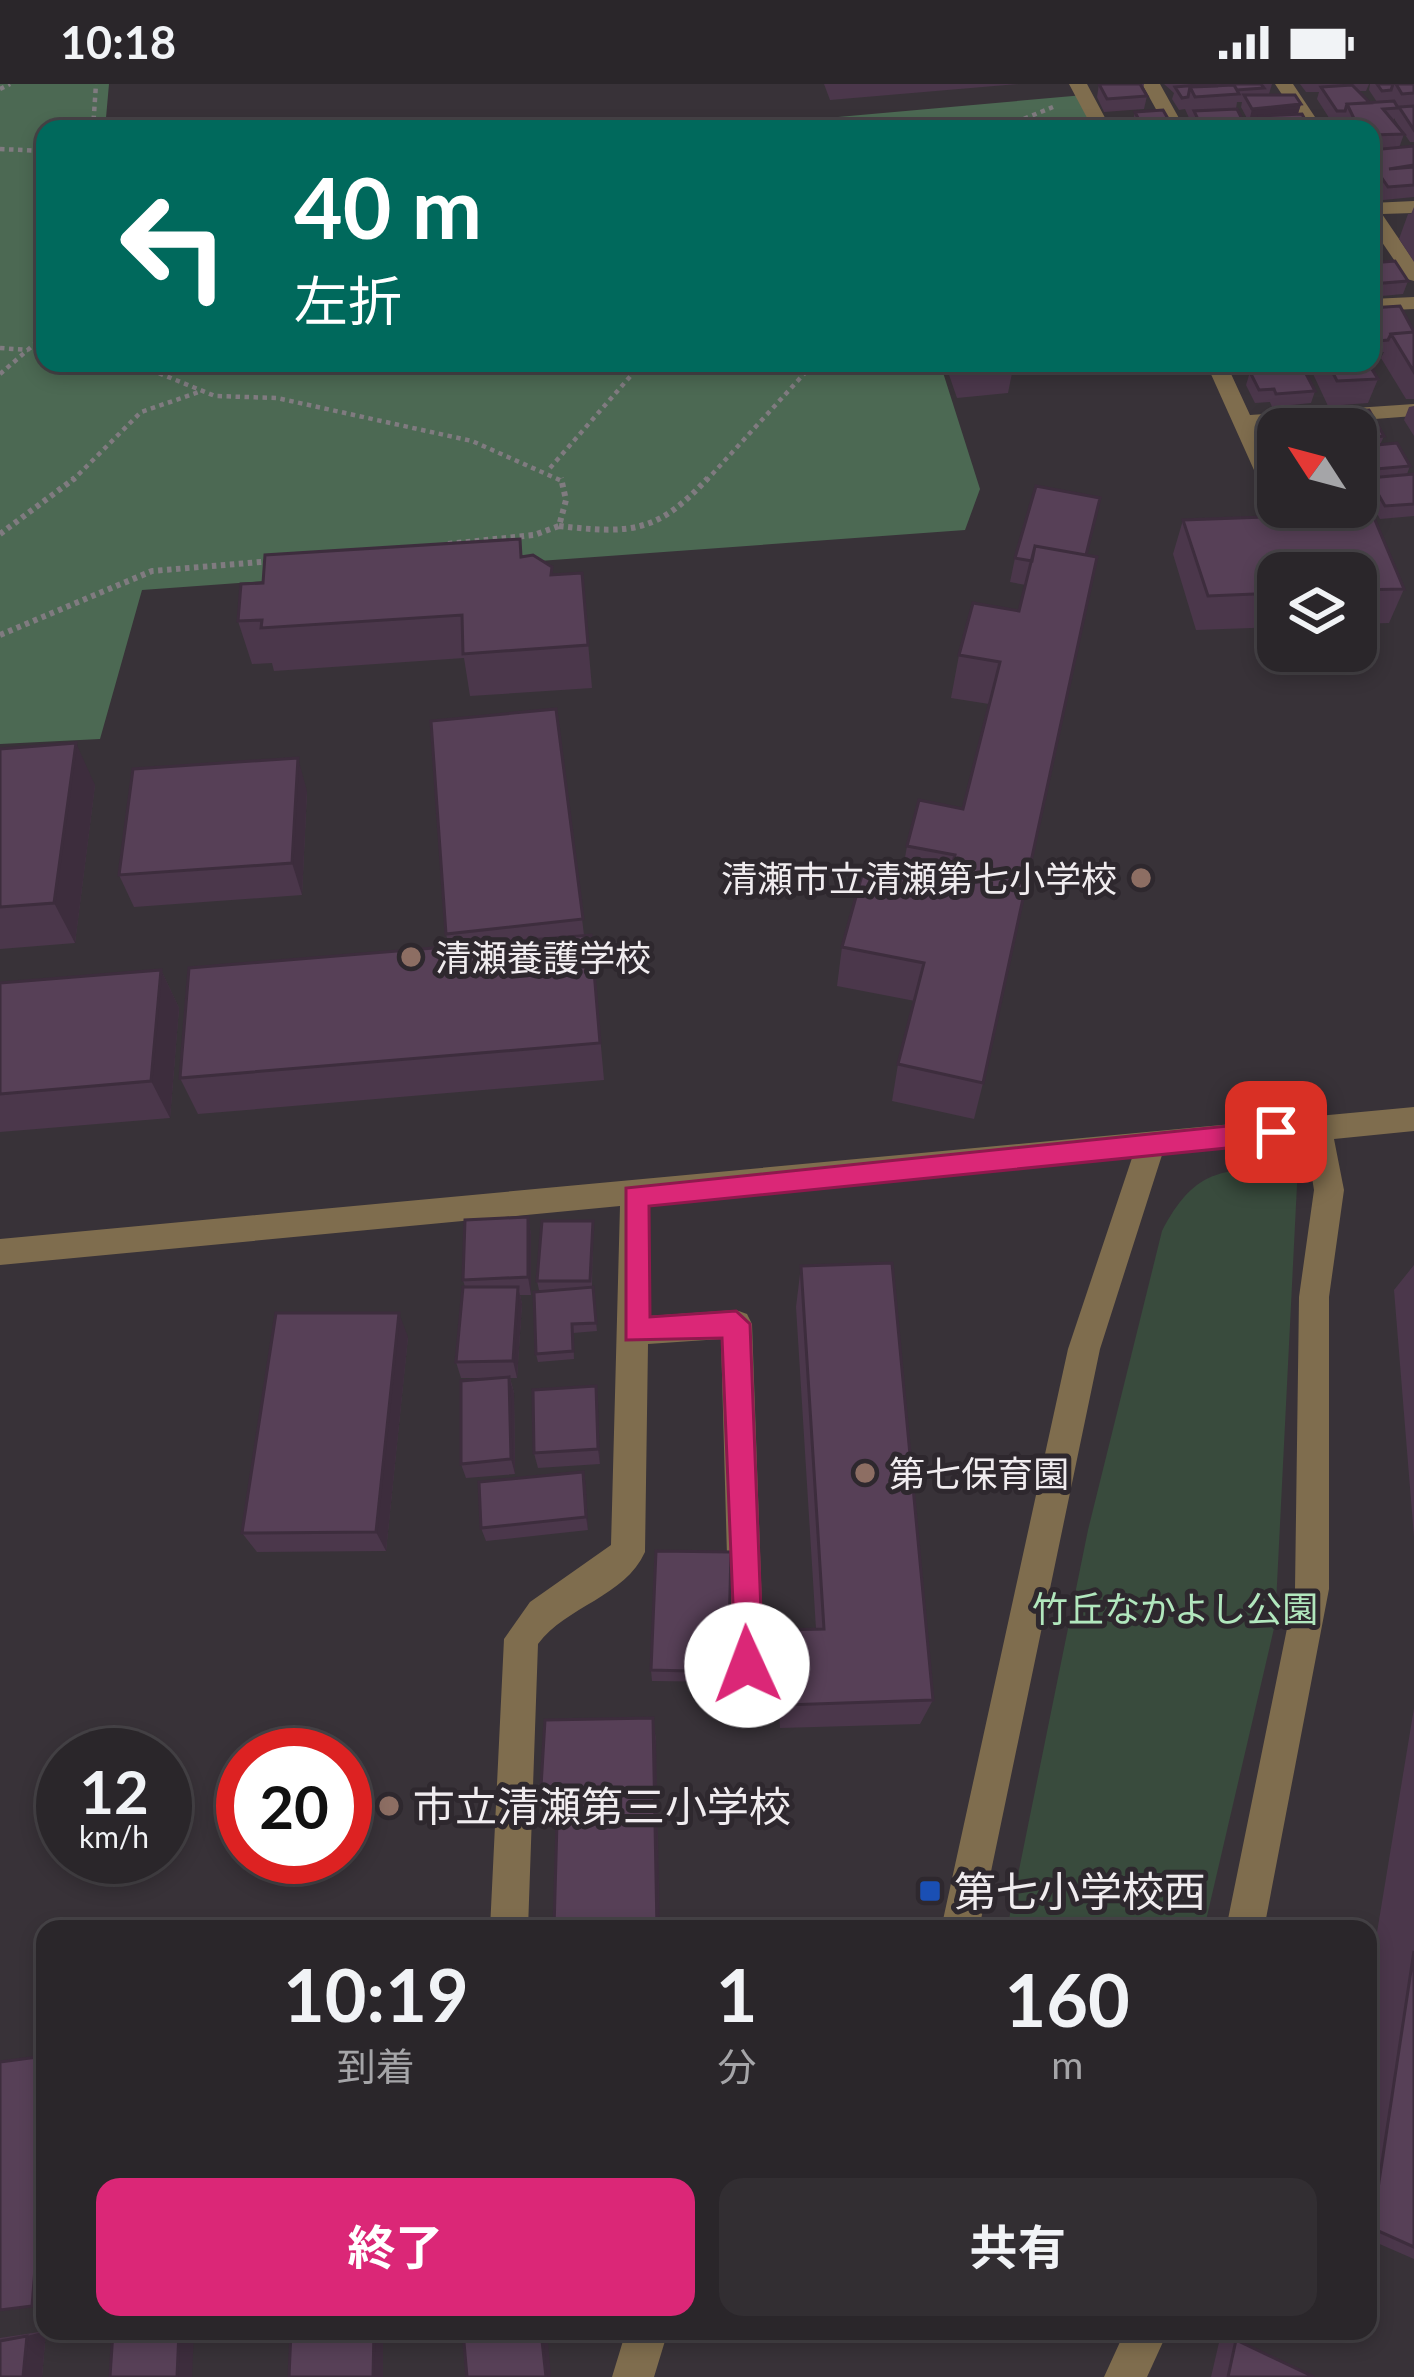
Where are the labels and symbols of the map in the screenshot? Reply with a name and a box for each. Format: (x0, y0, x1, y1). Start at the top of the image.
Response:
north arrow (1257, 408, 1377, 528)
place label: 清瀬市立清瀬第七小学校 (721, 856, 1117, 900)
marker: 清瀬市立清瀬第七小学校 (1128, 865, 1154, 891)
place label: 清瀬養護学校 (435, 935, 651, 979)
marker: 清瀬養護学校 (398, 944, 424, 970)
pin (1225, 1081, 1327, 1183)
place label: 第七保育園 (889, 1451, 1069, 1495)
marker: 第七保育園 (852, 1460, 878, 1486)
park label: 竹丘なかよし公園 (1032, 1586, 1318, 1630)
position arrow (684, 1602, 810, 1728)
speed limit sign: 20 (216, 1728, 372, 1884)
place label: 市立清瀬第三小学校 (413, 1781, 791, 1831)
marker: 市立清瀬第三小学校 (376, 1793, 402, 1819)
place label: 第七小学校西 (954, 1866, 1206, 1916)
marker: 第七小学校西 (917, 1878, 943, 1904)

